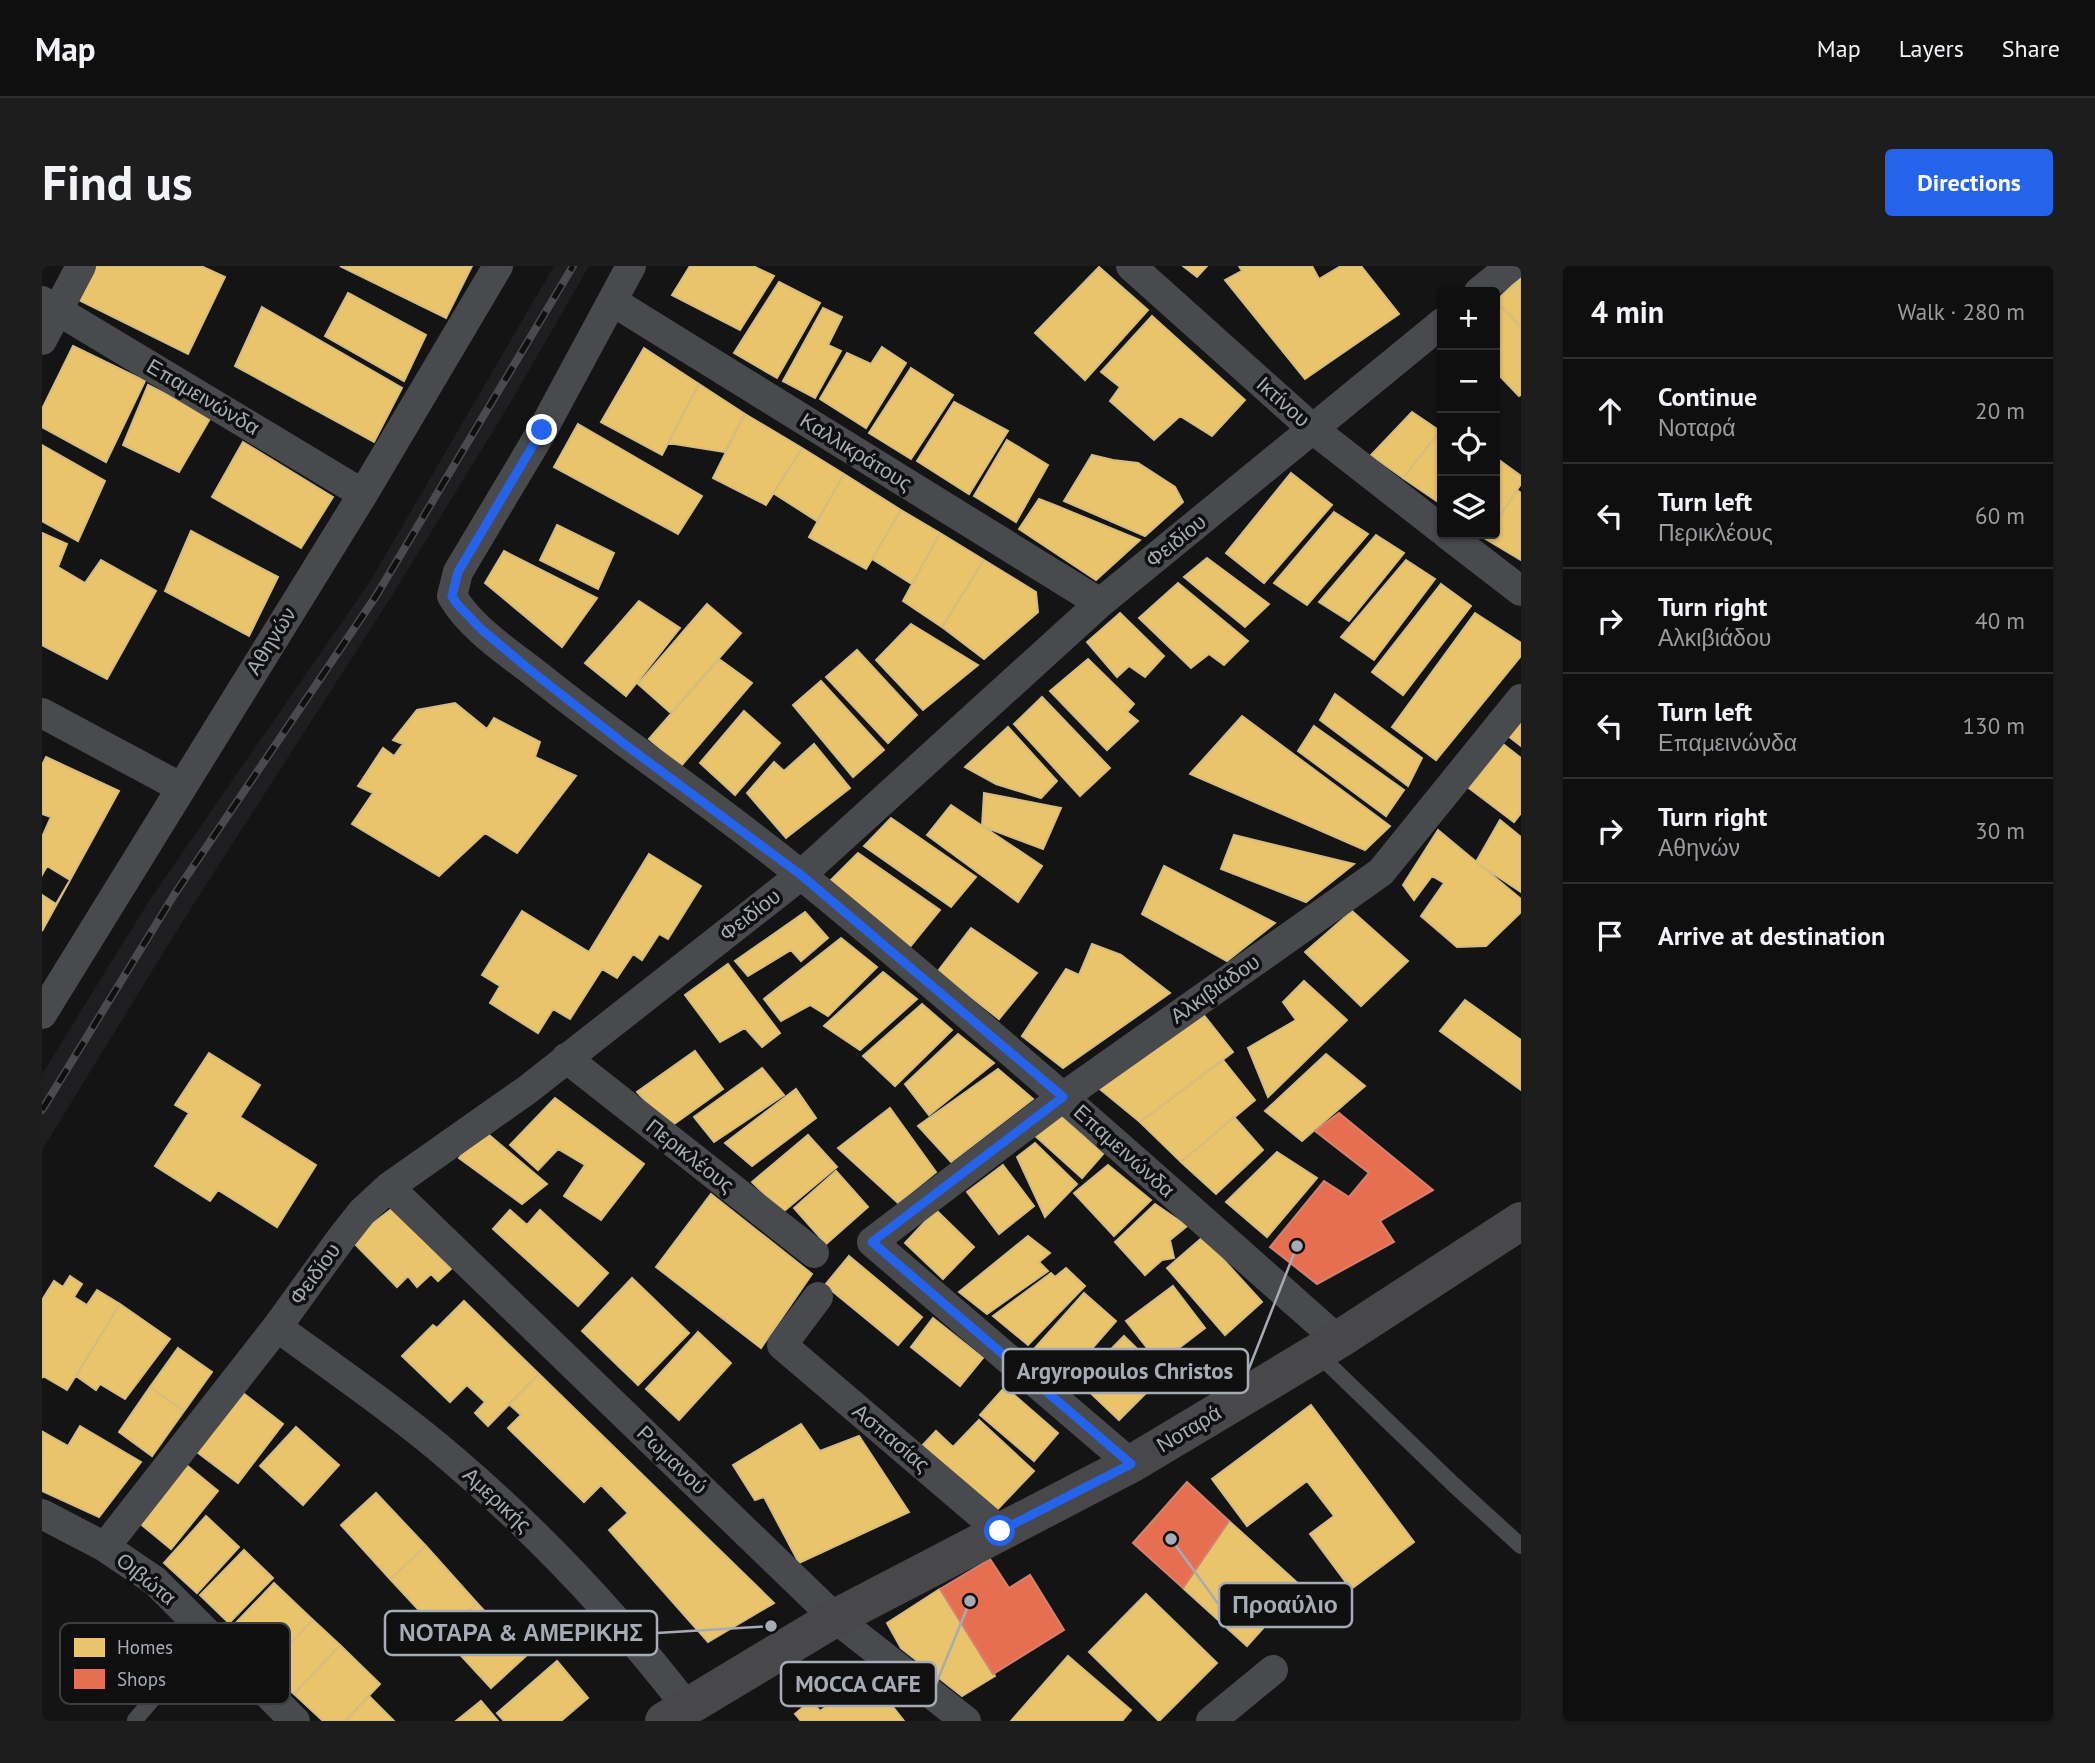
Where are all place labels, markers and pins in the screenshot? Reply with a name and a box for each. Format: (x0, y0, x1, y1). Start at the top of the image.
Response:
callout: Argyropoulos Christos (1003, 1349, 1248, 1393)
callout: Προαύλιο (1219, 1583, 1352, 1627)
callout: ΝΟΤΑΡΑ & ΑΜΕΡΙΚΗΣ (385, 1611, 657, 1655)
callout: MOCCA CAFE (781, 1662, 936, 1706)

